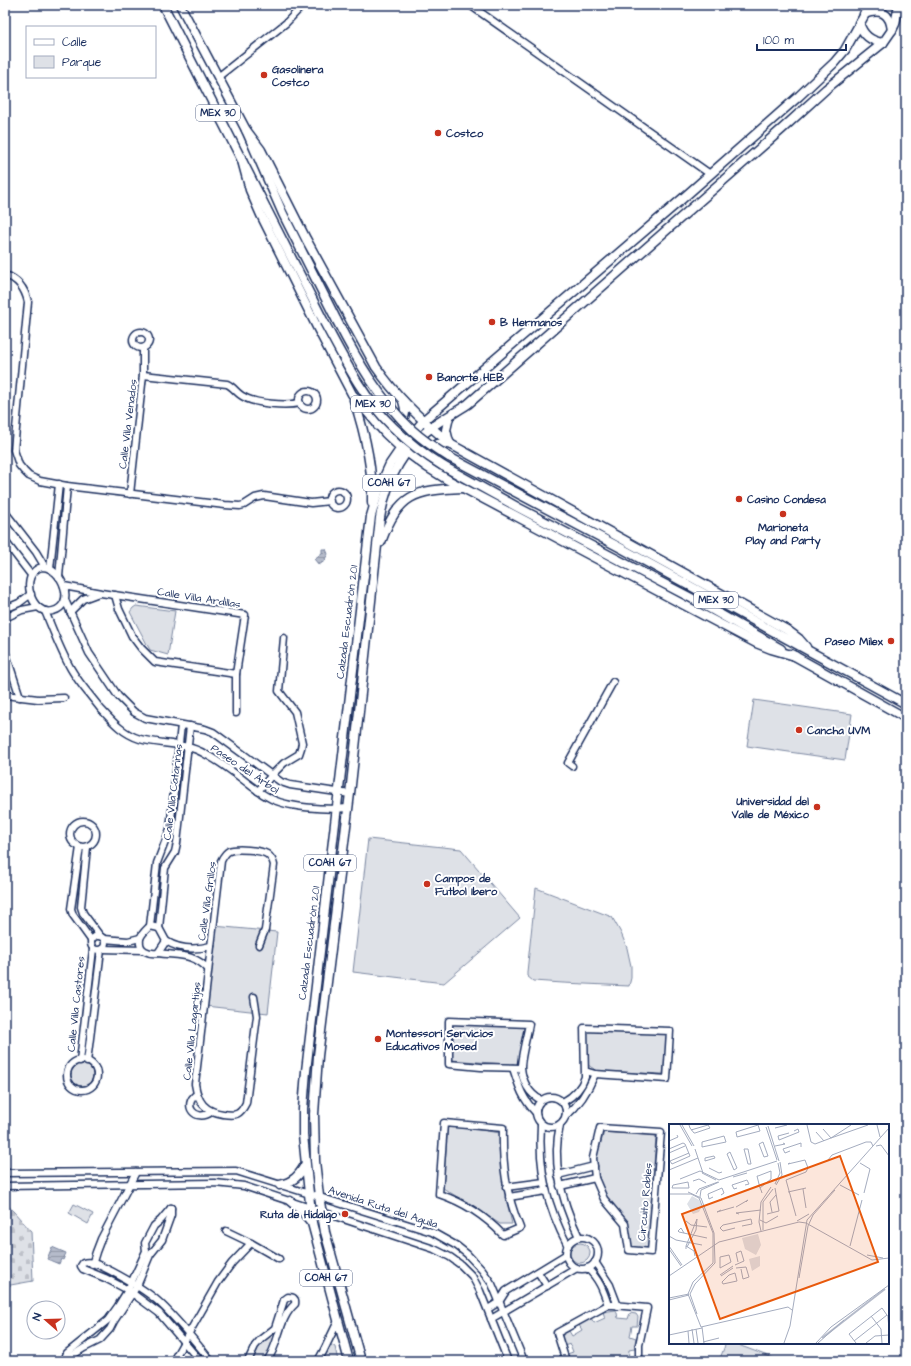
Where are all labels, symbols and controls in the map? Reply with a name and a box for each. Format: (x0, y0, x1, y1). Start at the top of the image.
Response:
legend (26, 26, 156, 78)
scale bar (757, 26, 846, 52)
text: 100 m (763, 32, 794, 49)
text: Calle (62, 34, 87, 51)
text: Parque (62, 54, 102, 71)
place label: Gasolinera Costco (272, 62, 324, 90)
marker: Gasolinera Costco (259, 70, 269, 80)
road number: MEX 30 (196, 105, 240, 121)
place label: Costco (446, 126, 484, 141)
marker: Costco (433, 128, 443, 138)
place label: B Hermanos (500, 315, 563, 330)
marker: B Hermanos (487, 317, 497, 327)
place label: Banorte HEB (437, 370, 504, 385)
marker: Banorte HEB (424, 372, 434, 382)
street label: Calle Villa Venados (115, 378, 141, 470)
road number: MEX 30 (351, 396, 395, 412)
road number: COAH 67 (363, 475, 415, 491)
place label: Casino Condesa (747, 492, 826, 507)
marker: Casino Condesa (734, 494, 744, 504)
marker: Marioneta Play and Party (778, 509, 788, 519)
place label: Marioneta Play and Party (745, 520, 822, 550)
street label: Calzada Escuadrón 201 (333, 564, 361, 680)
street label: Calle Villa Ardillas (156, 584, 242, 612)
road number: MEX 30 (694, 592, 738, 608)
place label: Paseo Milex (825, 634, 884, 649)
marker: Paseo Milex (886, 636, 896, 646)
place label: Cancha UVM (807, 723, 870, 738)
marker: Cancha UVM (794, 725, 804, 735)
street label: Paseo del Árbol (208, 741, 282, 798)
street label: Calle Villa Catarinas (160, 742, 186, 841)
place label: Universidad del Valle de México (731, 794, 810, 822)
marker: Universidad del Valle de México (812, 802, 822, 812)
road number: COAH 67 (304, 855, 356, 871)
street label: Calle Villa Grillos (194, 860, 220, 942)
place label: Campos de Futbol Ibero (435, 871, 498, 899)
marker: Campos de Futbol Ibero (422, 879, 432, 889)
street label: Calzada Escuadrón 201 (295, 885, 323, 1001)
street label: Calle Villa Castores (64, 955, 89, 1053)
street label: Calle Villa Lagartijas (179, 981, 206, 1081)
place label: Montessori Servicios Educativos Mosed (386, 1026, 494, 1054)
marker: Montessori Servicios Educativos Mosed (373, 1034, 383, 1044)
inset map (669, 1124, 889, 1344)
street label: Circuito Robles (634, 1162, 656, 1242)
street label: Avenida Ruta del Aguila (326, 1182, 440, 1233)
place label: Ruta de Hidalgo (260, 1207, 338, 1224)
marker: Ruta de Hidalgo (340, 1209, 350, 1219)
road number: COAH 67 (300, 1270, 352, 1286)
north arrow (26, 1300, 66, 1340)
text: N (29, 1311, 45, 1323)

